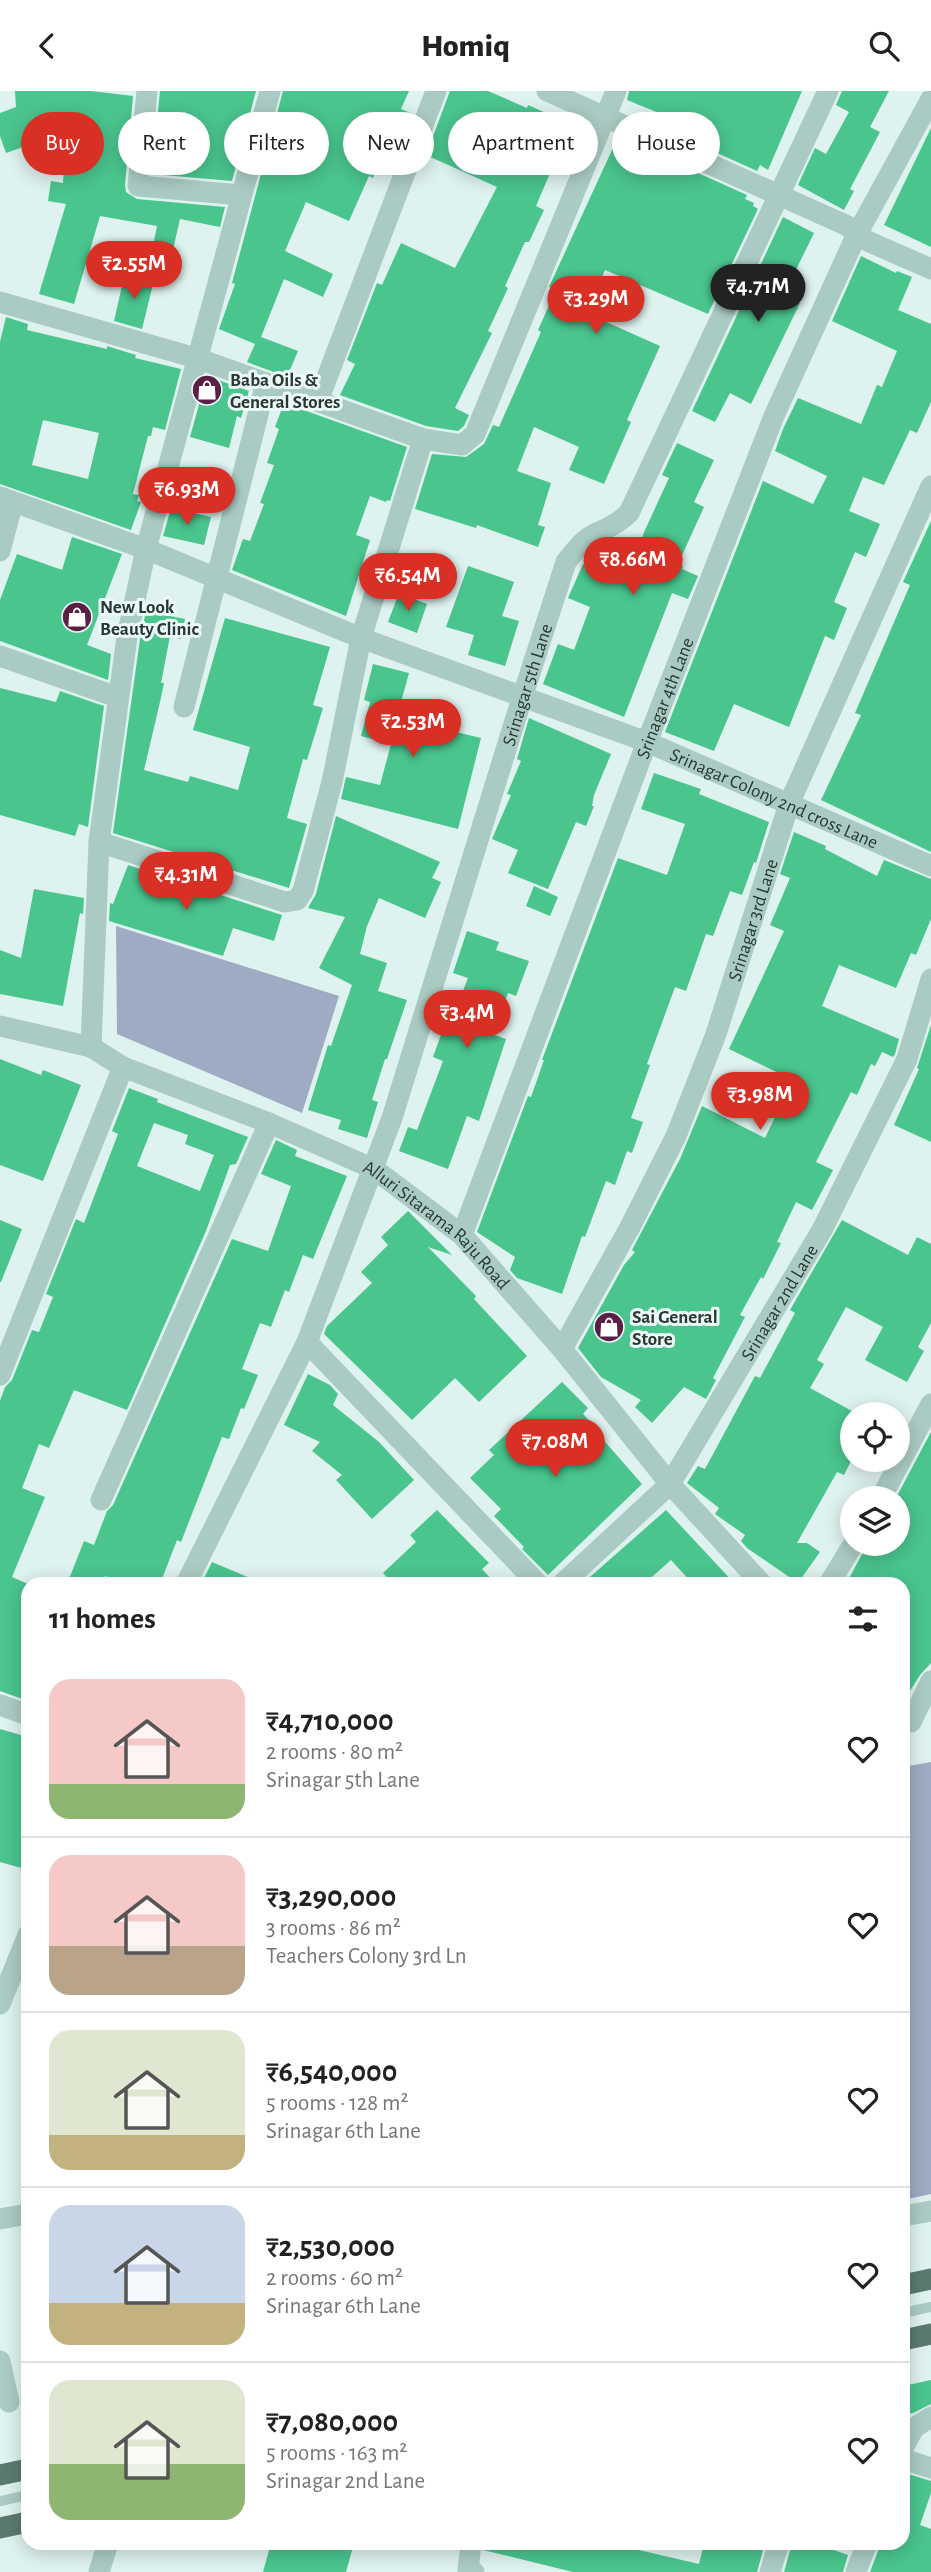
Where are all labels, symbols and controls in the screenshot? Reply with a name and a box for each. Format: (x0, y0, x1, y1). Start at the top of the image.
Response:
icon: back (28, 27, 66, 65)
icon: search (865, 27, 903, 65)
text: Homiq (421, 30, 510, 62)
chip: Buy (21, 112, 104, 175)
chip: Rent (118, 112, 210, 175)
chip: Filters (224, 112, 329, 175)
chip: New (343, 112, 434, 175)
chip: Apartment (448, 112, 598, 175)
chip: House (612, 112, 720, 175)
pin: ₹2.55M (77, 241, 191, 301)
text: ₹2.55M (102, 252, 166, 275)
pin: ₹4.71M (701, 265, 815, 324)
text: ₹4.71M (726, 275, 790, 298)
pin: ₹3.29M (539, 277, 653, 336)
text: ₹3.29M (563, 287, 629, 310)
place label: Baba Oils & General Stores (230, 371, 340, 412)
shop icon: Baba Oils & General Stores (190, 373, 224, 407)
pin: ₹6.93M (130, 467, 244, 527)
text: ₹6.93M (154, 478, 220, 501)
pin: ₹8.66M (576, 538, 690, 597)
text: ₹8.66M (600, 548, 666, 571)
pin: ₹6.54M (351, 553, 465, 613)
text: ₹6.54M (375, 564, 441, 587)
place label: New Look Beauty Clinic (100, 598, 200, 639)
shop icon: New Look Beauty Clinic (60, 600, 94, 634)
street label: Srinagar 5th Lane (500, 622, 556, 748)
street label: Srinagar 4th Lane (634, 635, 698, 762)
pin: ₹2.53M (356, 699, 470, 759)
text: ₹2.53M (381, 710, 445, 733)
street label: Srinagar Colony 2nd cross Lane (667, 745, 881, 853)
pin: ₹4.31M (129, 853, 243, 912)
street label: Srinagar 3rd Lane (725, 857, 782, 984)
text: ₹4.31M (155, 863, 218, 886)
pin: ₹3.4M (418, 991, 516, 1050)
text: ₹3.4M (440, 1001, 494, 1024)
pin: ₹3.98M (703, 1073, 817, 1132)
text: ₹3.98M (727, 1083, 793, 1106)
street label: Alluri Sitarama Raju Road (360, 1158, 513, 1294)
street label: Srinagar 2nd Lane (738, 1242, 822, 1364)
place label: Sai General Store (632, 1308, 718, 1349)
shop icon: Sai General Store (592, 1310, 626, 1344)
map controls (840, 1402, 910, 1556)
button: locate (840, 1402, 910, 1472)
pin: ₹7.08M (498, 1419, 612, 1479)
text: ₹7.08M (522, 1430, 588, 1453)
button: layers (840, 1486, 910, 1556)
icon: filters (844, 1600, 882, 1638)
text: 11 homes (49, 1604, 156, 1634)
text: ₹4,710,000 (266, 1706, 394, 1736)
icon: home (105, 1707, 189, 1791)
icon: heart (844, 1730, 882, 1768)
text: 2 rooms · 80 m² (266, 1741, 403, 1764)
text: Srinagar 5th Lane (266, 1769, 420, 1792)
text: ₹3,290,000 (266, 1882, 396, 1912)
icon: home (105, 1883, 189, 1967)
icon: heart (844, 1906, 882, 1944)
text: 3 rooms · 86 m² (266, 1917, 401, 1940)
text: Teachers Colony 3rd Ln (266, 1945, 467, 1968)
text: ₹6,540,000 (266, 2057, 397, 2087)
icon: home (105, 2058, 189, 2142)
icon: heart (844, 2081, 882, 2119)
text: 5 rooms · 128 m² (266, 2092, 408, 2115)
text: Srinagar 6th Lane (266, 2120, 421, 2143)
text: ₹2,530,000 (266, 2232, 395, 2262)
icon: home (105, 2233, 189, 2317)
icon: heart (844, 2256, 882, 2294)
text: 2 rooms · 60 m² (266, 2267, 403, 2290)
text: Srinagar 6th Lane (266, 2295, 421, 2318)
text: ₹7,080,000 (266, 2407, 398, 2437)
icon: home (105, 2408, 189, 2492)
icon: heart (844, 2431, 882, 2469)
text: 5 rooms · 163 m² (266, 2442, 407, 2465)
text: Srinagar 2nd Lane (266, 2470, 425, 2493)

